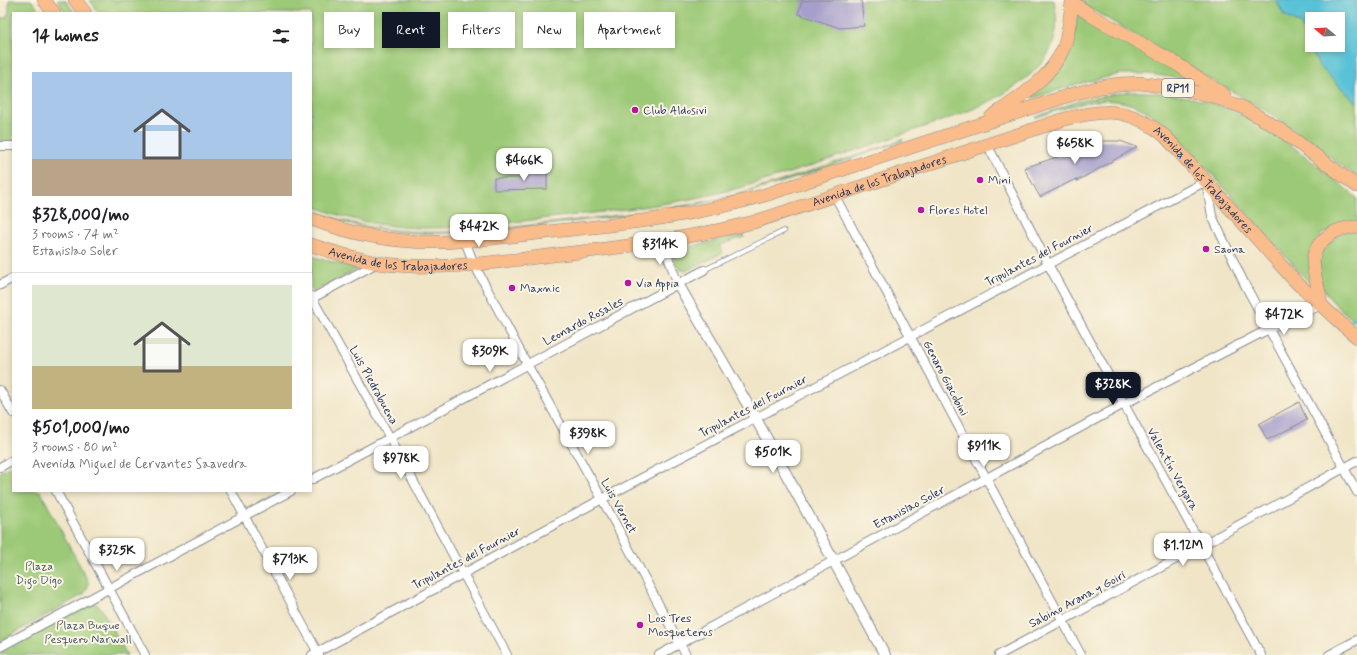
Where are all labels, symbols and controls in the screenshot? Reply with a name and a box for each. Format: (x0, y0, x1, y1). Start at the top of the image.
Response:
chip: Buy (324, 12, 374, 48)
chip: Rent (382, 12, 440, 48)
chip: Filters (448, 12, 515, 48)
chip: New (523, 12, 576, 48)
chip: Apartment (584, 12, 675, 48)
north arrow (1305, 12, 1345, 52)
map controls (1305, 12, 1345, 52)
text: 14 homes (32, 25, 99, 47)
icon: filters (270, 25, 292, 47)
road number: RP11 (1162, 79, 1194, 97)
icon: home (126, 98, 198, 170)
place label: Club Aldosivi (643, 103, 707, 119)
marker: Club Aldosivi (630, 105, 640, 115)
street label: Avenida de los Trabajadores (1149, 123, 1256, 238)
pin: $658K (1047, 131, 1103, 165)
text: $658K (1056, 135, 1094, 152)
pin: $466K (496, 148, 552, 182)
text: $466K (505, 152, 543, 169)
street label: Avenida de los Trabajadores (810, 152, 949, 211)
place label: Mini (988, 173, 1011, 189)
marker: Mini (975, 175, 985, 185)
place label: Flores Hotel (929, 203, 988, 219)
text: $328,000/mo (32, 204, 129, 226)
marker: Flores Hotel (916, 205, 926, 215)
pin: $442K (451, 214, 507, 248)
text: $442K (459, 218, 499, 235)
street label: Tripulantes del Fournier (983, 221, 1096, 291)
text: 3 rooms · 74 m² (32, 226, 119, 243)
pin: $314K (632, 232, 688, 266)
text: $314K (642, 236, 678, 253)
place label: Saona (1214, 242, 1246, 258)
text: Estanislao Soler (32, 243, 118, 260)
street label: Avenida de los Trabajadores (326, 244, 469, 275)
marker: Saona (1201, 244, 1211, 254)
place label: Via Appia (636, 276, 679, 292)
marker: Via Appia (623, 278, 633, 288)
place label: Maxnic (520, 281, 560, 297)
marker: Maxnic (507, 283, 517, 293)
street label: Leonardo Rosales (540, 294, 626, 350)
pin: $472K (1256, 302, 1312, 336)
text: $472K (1265, 306, 1303, 323)
icon: home (126, 311, 198, 383)
street label: Genaro Giacobini (918, 338, 972, 419)
pin: $309K (462, 339, 518, 373)
street label: Luis Piedrabuena (345, 343, 401, 428)
text: $309K (472, 343, 508, 360)
street label: Tripulantes del Fournier (697, 372, 810, 442)
pin: $328K (1085, 372, 1141, 406)
text: $328K (1095, 376, 1131, 393)
text: $501,000/mo (32, 417, 130, 439)
pin: $398K (560, 421, 616, 455)
text: $398K (569, 425, 607, 442)
street label: Valentín Vergara (1143, 425, 1202, 514)
pin: $911K (956, 434, 1012, 468)
text: $911K (967, 438, 1001, 455)
text: 3 rooms · 80 m² (32, 439, 118, 456)
pin: $501K (745, 440, 801, 474)
text: $501K (754, 444, 792, 461)
pin: $978K (373, 446, 429, 480)
text: $978K (383, 450, 419, 467)
text: Avenida Miguel de Cervantes Saavedra (32, 456, 247, 473)
street label: Luis Vernet (596, 476, 640, 537)
street label: Estanislao Soler (871, 482, 948, 534)
street label: Tripulantes del Fournier (410, 524, 523, 594)
pin: $1.12M (1150, 533, 1216, 567)
text: $1.12M (1163, 537, 1203, 554)
pin: $325K (89, 538, 145, 572)
text: $325K (99, 542, 135, 559)
pin: $713K (262, 547, 318, 581)
text: $713K (272, 551, 308, 568)
park label: Plaza Digo Digo (16, 559, 62, 590)
street label: Sabino Arana y Goiri (1026, 567, 1129, 632)
place label: Los Tres Mosqueteros (648, 611, 713, 641)
park label: Plaza Buque Pesquero Narwall (44, 618, 132, 648)
marker: Los Tres Mosqueteros (635, 620, 645, 630)

